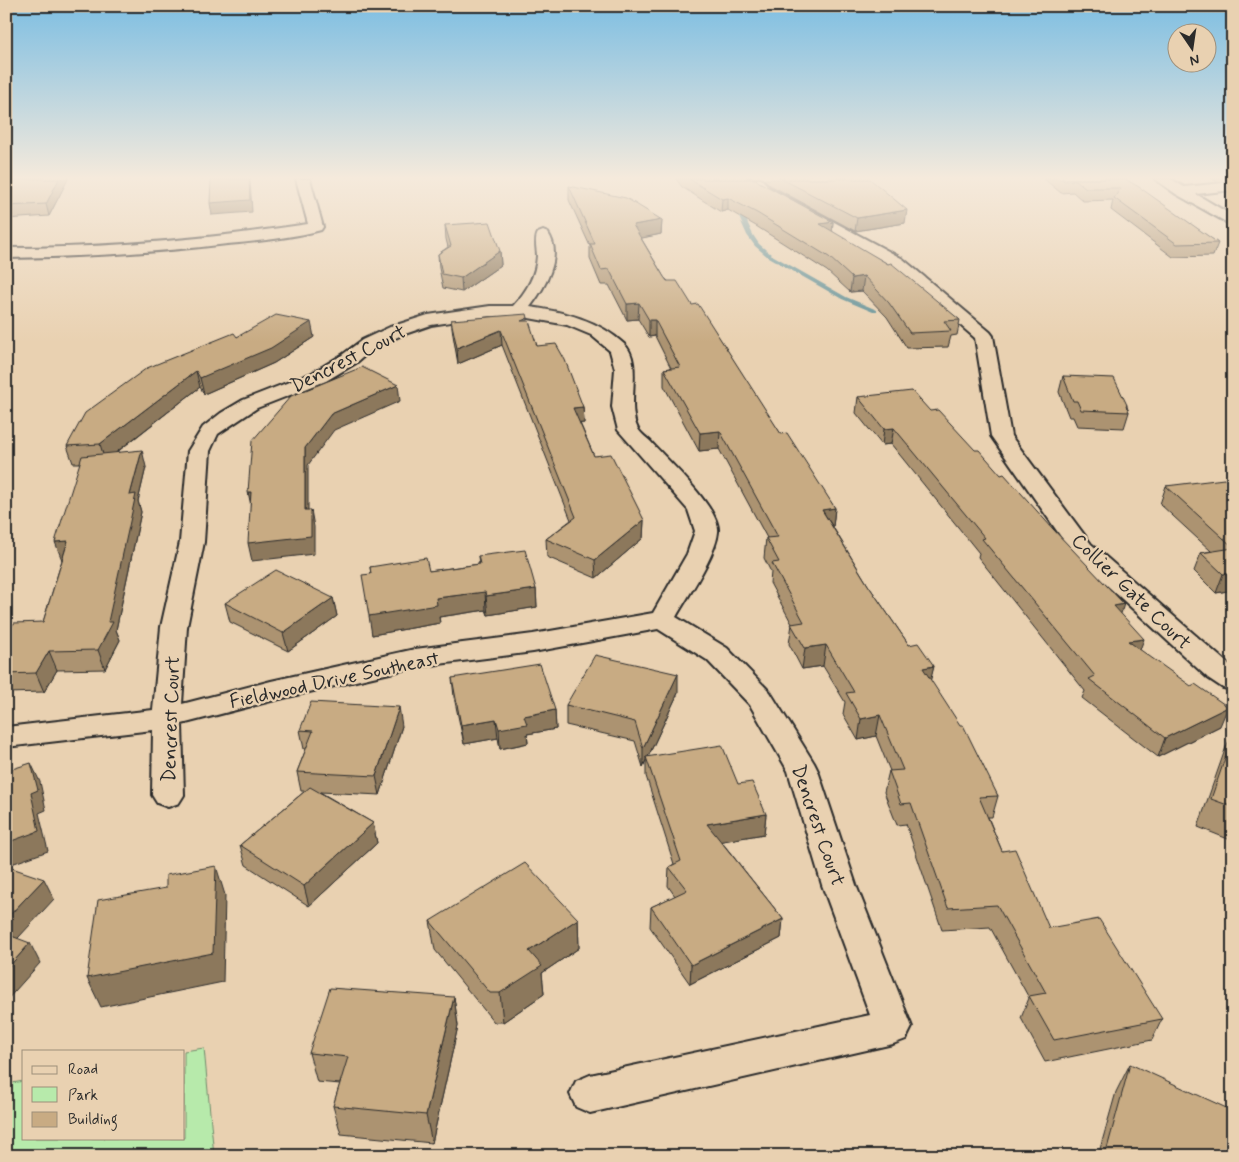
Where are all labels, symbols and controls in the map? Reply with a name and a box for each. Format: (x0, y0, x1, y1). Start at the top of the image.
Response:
north arrow (1166, 22, 1216, 72)
text: N (1188, 50, 1201, 70)
street label: Dencrest Court (286, 319, 411, 400)
street label: Collier Gate Court (1065, 528, 1197, 656)
street label: Fieldwood Drive Southeast (227, 645, 442, 716)
street label: Dencrest Court (156, 655, 187, 783)
street label: Dencrest Court (784, 761, 851, 890)
legend (22, 1050, 185, 1140)
text: Road (68, 1060, 98, 1080)
text: Park (68, 1086, 98, 1106)
text: Building (68, 1110, 118, 1131)

